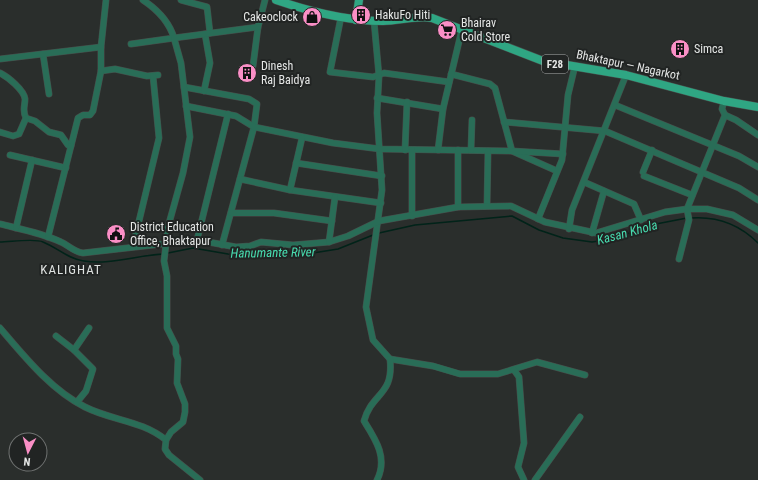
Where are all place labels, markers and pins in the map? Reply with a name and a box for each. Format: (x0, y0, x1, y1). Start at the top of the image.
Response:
building icon: HakuFo Hiti (350, 4, 372, 26)
shop icon: Cakeoclock (301, 6, 323, 28)
place label: HakuFo Hiti (375, 8, 430, 22)
place label: Cakeoclock (243, 10, 299, 24)
place label: Bhairav Cold Store (461, 16, 511, 44)
supermarket icon: Bhairav Cold Store (436, 19, 458, 41)
building icon: Simca (669, 38, 691, 60)
place label: Simca (694, 42, 724, 56)
place label: Dinesh Raj Baidya (261, 59, 310, 87)
building icon: Dinesh Raj Baidya (236, 62, 258, 84)
place label: District Education Office, Bhaktapur (130, 220, 214, 248)
public building icon: District Education Office, Bhaktapur (105, 223, 127, 245)

